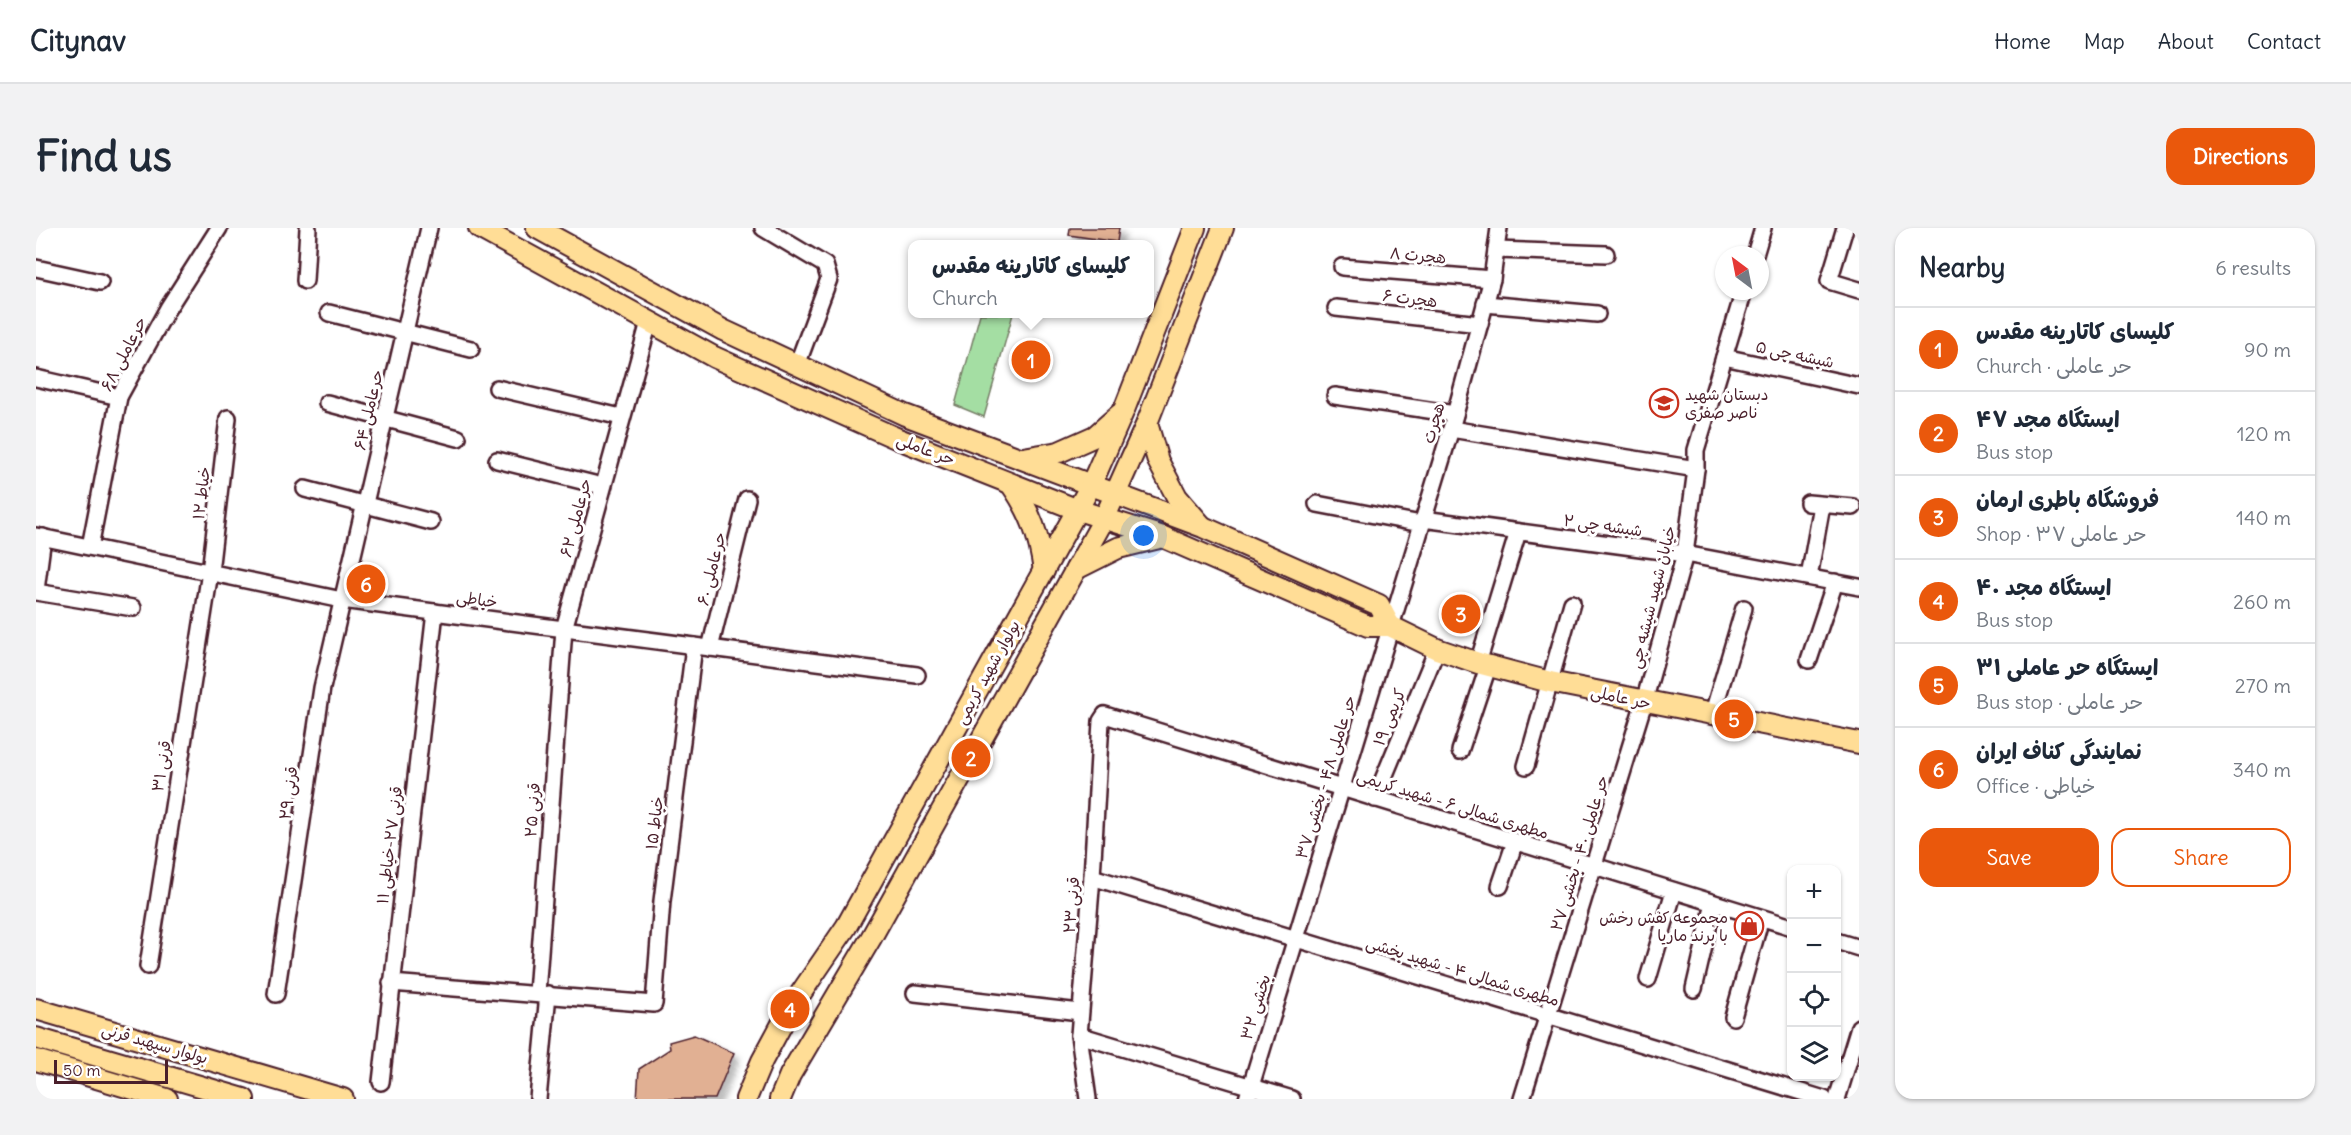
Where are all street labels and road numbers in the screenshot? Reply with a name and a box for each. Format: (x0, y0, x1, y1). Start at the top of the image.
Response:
street label: هجرت ۸ (1389, 243, 1447, 267)
street label: هجرت ۶ (1381, 285, 1439, 311)
street label: حرعاملی ۶۸ (96, 313, 151, 395)
street label: شیشه چی ۵ (1754, 336, 1836, 373)
street label: حرعاملی ۶۴ (349, 368, 388, 452)
street label: هجرت (1418, 400, 1448, 446)
street label: حر عاملی (894, 429, 958, 470)
street label: خیاط ۱۲ (188, 465, 214, 521)
street label: حرعاملی ۶۲ (555, 476, 596, 560)
street label: شیشه چی ۲ (1562, 510, 1644, 541)
street label: خیابان شهید شیشه چی (1625, 523, 1680, 671)
street label: حرعاملی ۶۰ (692, 530, 731, 608)
street label: خیاطی (455, 586, 499, 613)
street label: بولوار شهید کریمی (950, 616, 1025, 728)
street label: حر عاملی (1589, 681, 1653, 714)
street label: کریمی ۱۹ (1368, 685, 1410, 749)
street label: حر عاملی ۴۸ - بخشی ۳۷ (1291, 693, 1360, 862)
street label: قرنی ۳۱ (147, 739, 176, 793)
street label: قرنی ۲۹ (274, 765, 303, 821)
street label: مطهری شمالی ۶ - شهید کریمی (1354, 765, 1551, 844)
street label: حر عاملی ۴۰ - بخشی ۲۷ (1546, 773, 1613, 934)
street label: قرنی ۲۵ (520, 782, 545, 838)
street label: قرنی ۲۷-خیاطی ۱۱ (372, 785, 407, 905)
street label: خیاط ۱۵ (641, 795, 667, 851)
street label: قرنی ۲۳ (1059, 876, 1084, 934)
street label: مطهری شمالی ۴ - شهید بخشی (1364, 932, 1562, 1011)
street label: بخشی ۳۲ (1236, 972, 1275, 1042)
street label: بولوار سپهبد قرنی (99, 1018, 210, 1069)

